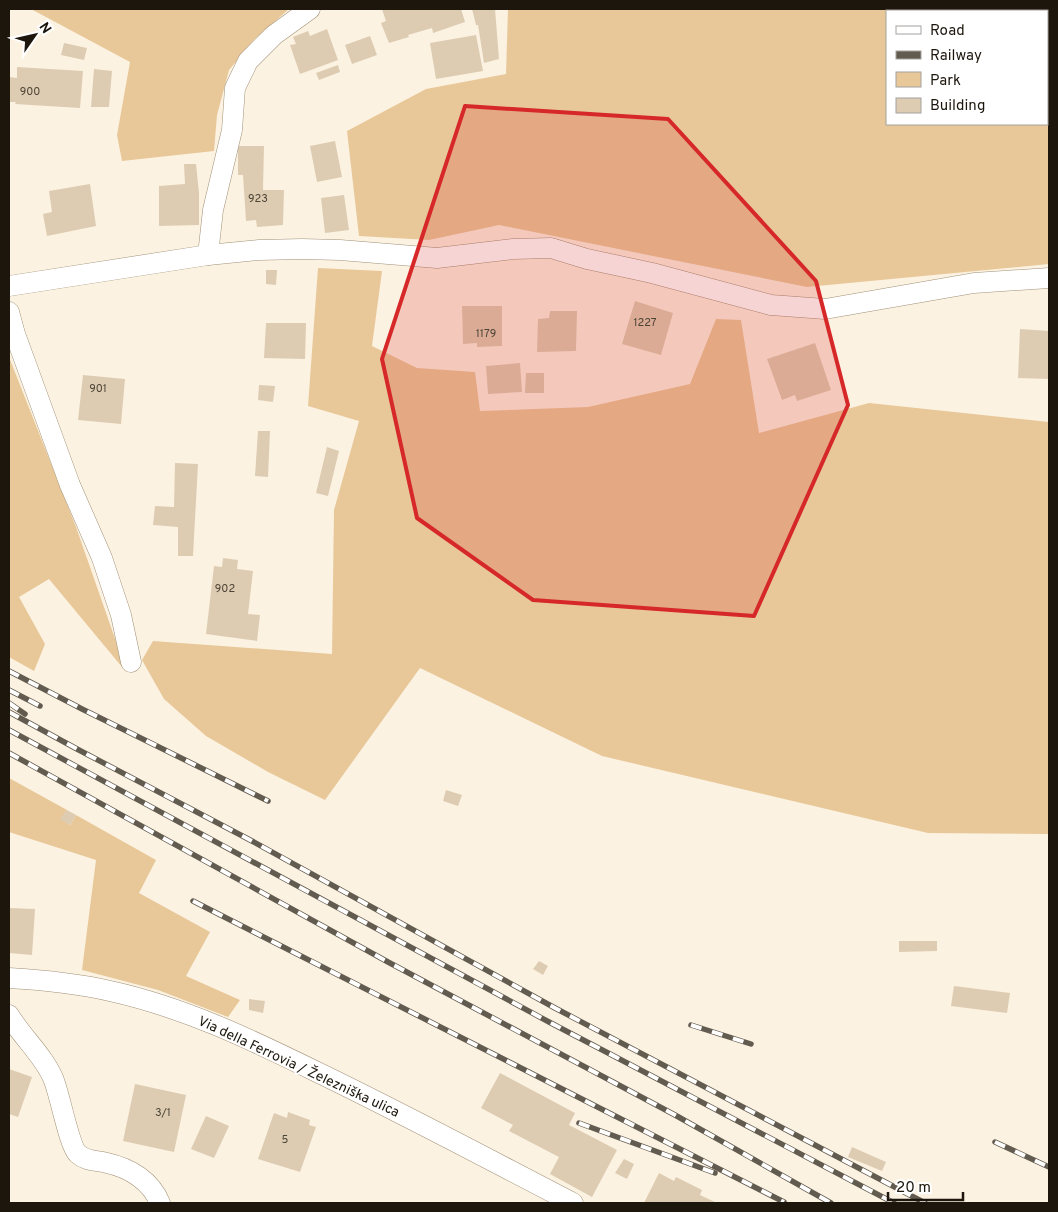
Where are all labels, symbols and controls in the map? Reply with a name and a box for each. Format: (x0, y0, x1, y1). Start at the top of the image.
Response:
north arrow (10, 10, 60, 60)
legend (886, 10, 1048, 125)
text: N (35, 20, 54, 37)
text: Road (930, 22, 965, 41)
text: Railway (930, 47, 982, 66)
text: Park (930, 72, 961, 91)
house number: 900 (20, 85, 40, 99)
text: Building (930, 97, 985, 116)
house number: 923 (248, 192, 268, 206)
house number: 1227 (633, 316, 657, 330)
house number: 1179 (476, 327, 496, 341)
house number: 901 (89, 382, 107, 396)
house number: 902 (215, 582, 235, 596)
street label: Via della Ferrovia / Železniška ulica (195, 1012, 402, 1122)
house number: 3/1 (155, 1106, 171, 1120)
house number: 5 (282, 1133, 289, 1147)
scale bar (888, 1170, 963, 1202)
text: 20 m (896, 1179, 931, 1198)

